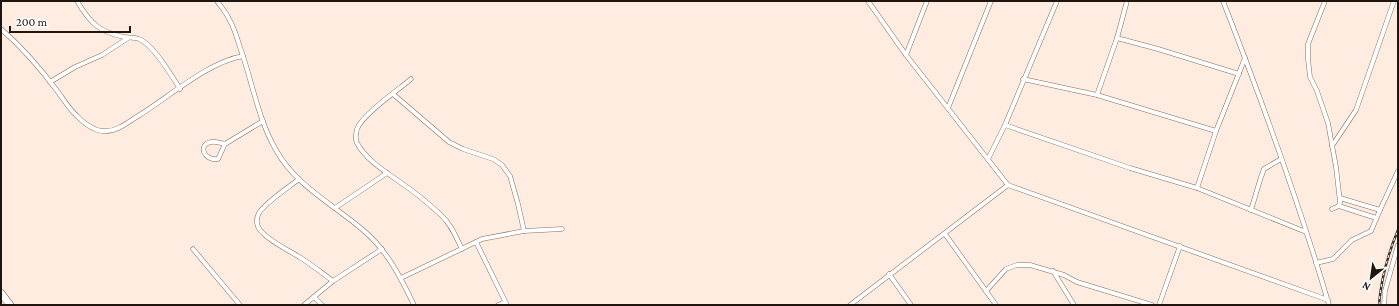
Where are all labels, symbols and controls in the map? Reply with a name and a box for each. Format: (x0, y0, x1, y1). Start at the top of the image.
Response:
scale bar (10, 8, 130, 34)
text: 200 m (16, 15, 48, 29)
north arrow (1351, 258, 1391, 298)
text: N (1359, 279, 1372, 294)

